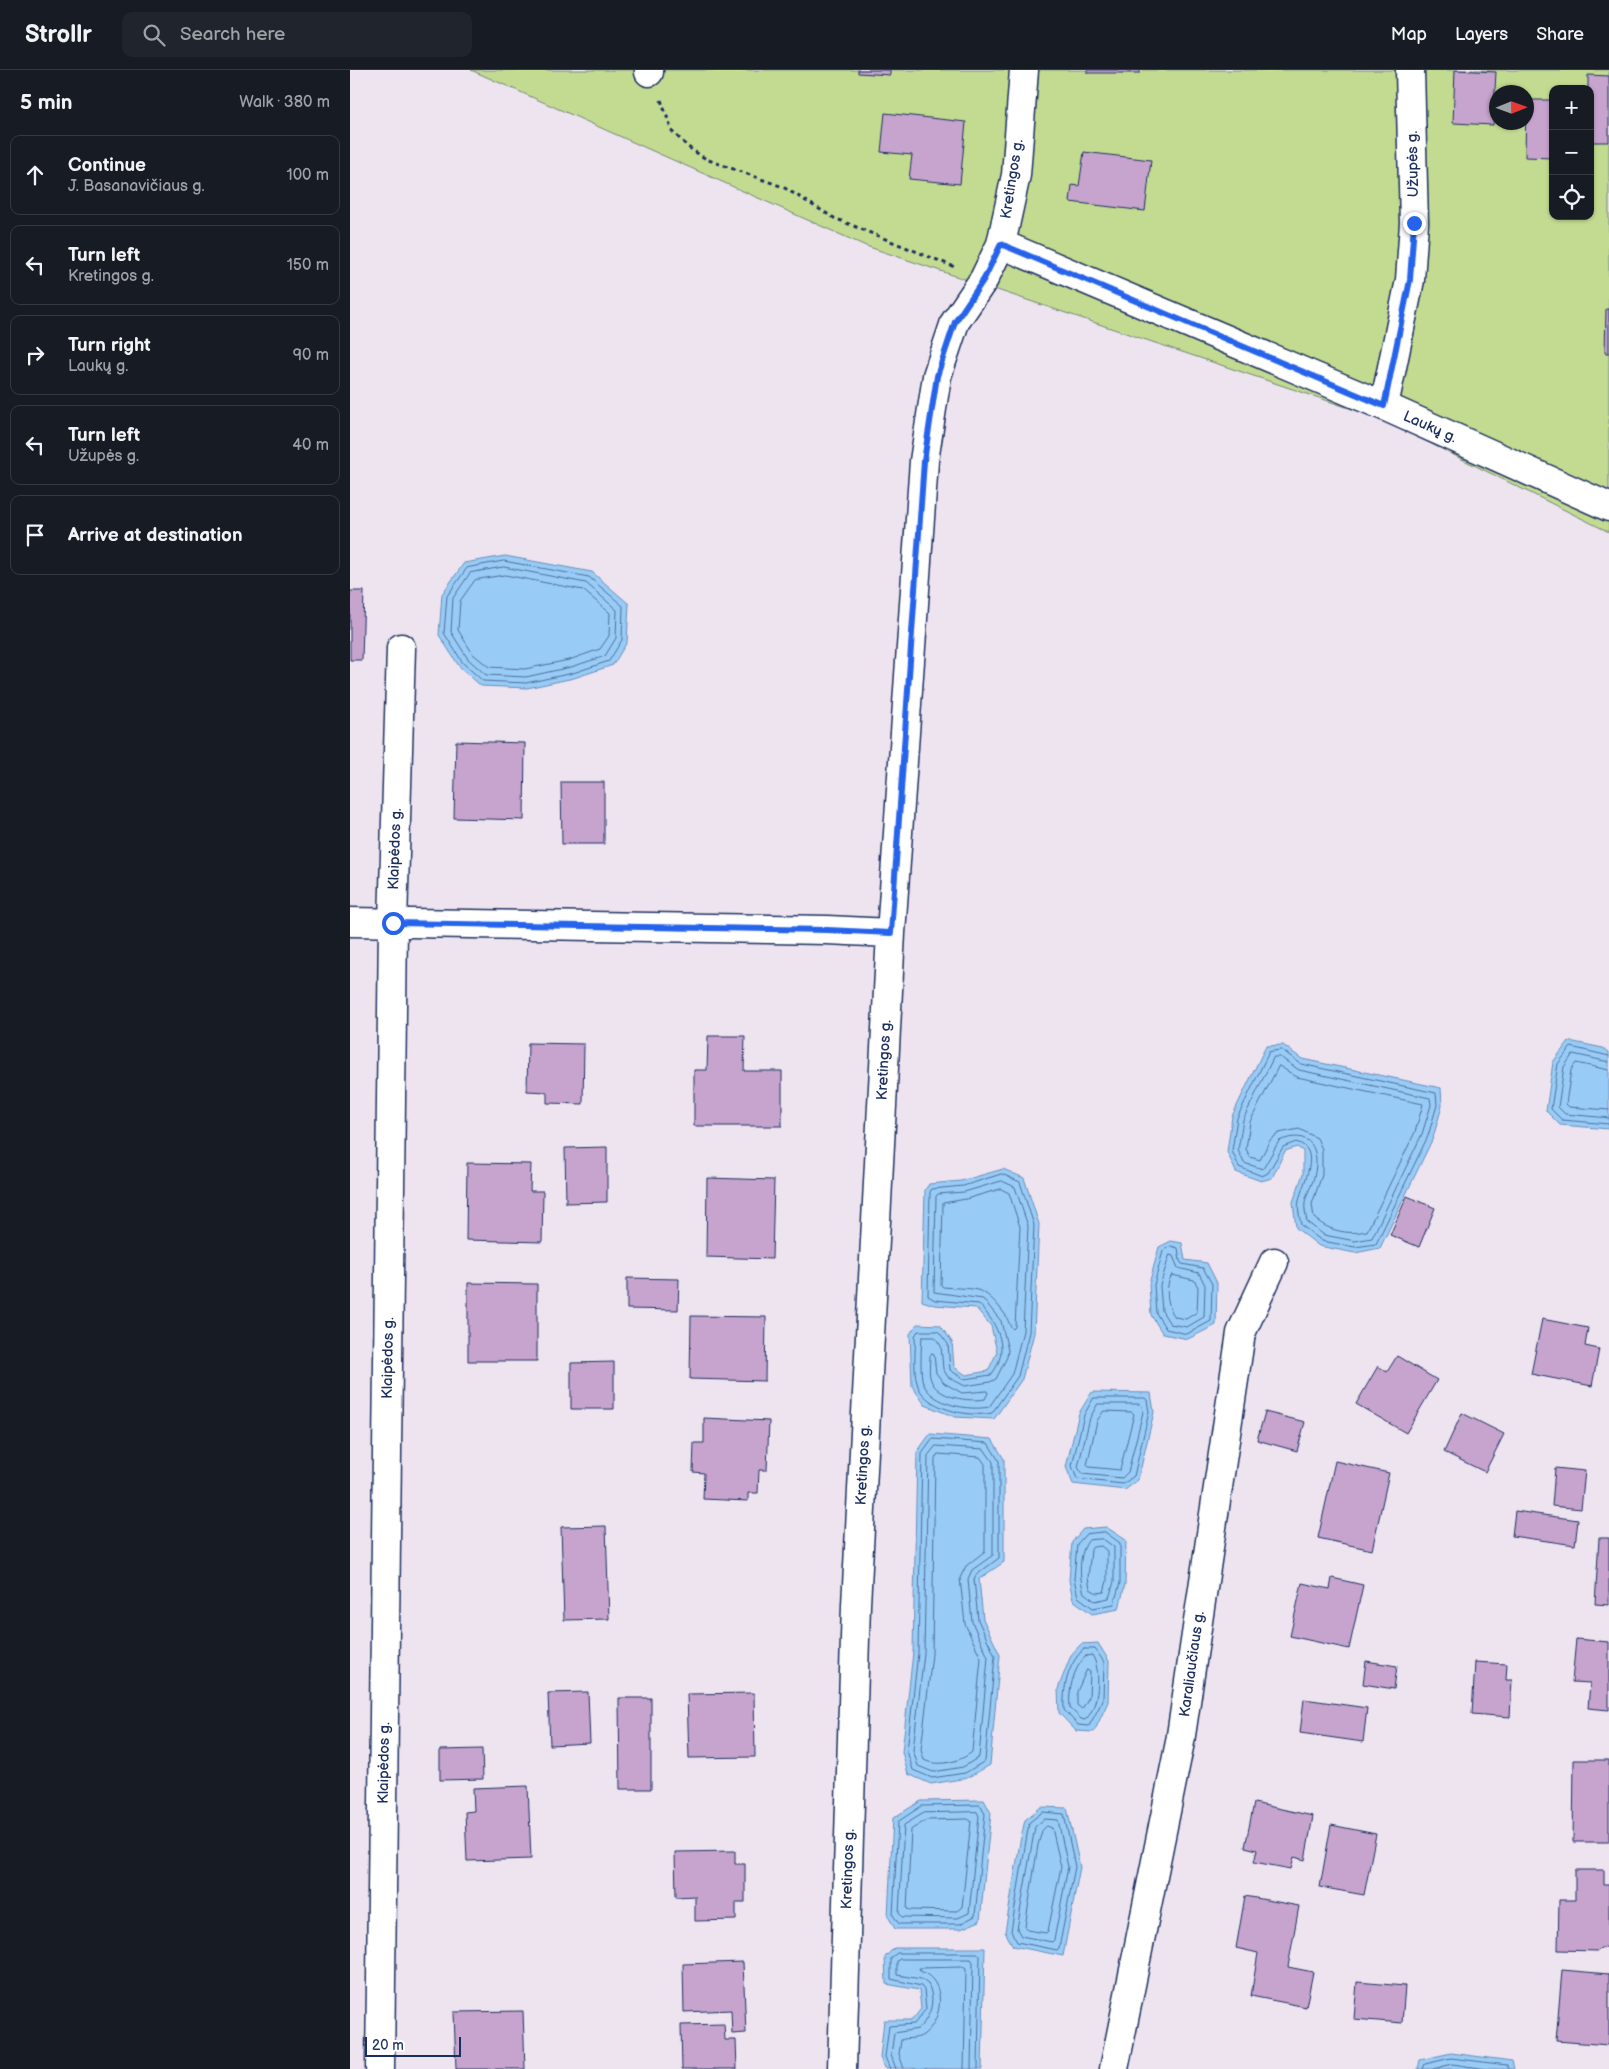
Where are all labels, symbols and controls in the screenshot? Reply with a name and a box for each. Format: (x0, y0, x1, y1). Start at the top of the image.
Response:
search box (122, 12, 472, 57)
text: Strollr (25, 20, 92, 49)
icon: search (140, 21, 168, 49)
text: Search here (180, 23, 285, 46)
text: Map (1391, 24, 1427, 45)
text: Layers (1455, 24, 1508, 45)
text: Share (1536, 24, 1584, 45)
north arrow (1489, 85, 1534, 130)
map controls (1549, 85, 1594, 220)
button: + (1549, 85, 1594, 130)
text: 5 min (20, 90, 73, 115)
text: Walk · 380 m (239, 93, 330, 112)
street label: Užupės g. (1403, 130, 1423, 198)
button: − (1549, 130, 1594, 175)
street label: Kretingos g. (996, 138, 1028, 220)
text: Continue (68, 154, 146, 177)
icon: ahead (21, 161, 49, 189)
text: 100 m (286, 166, 329, 185)
button: locate (1549, 175, 1594, 220)
text: J. Basanavičiaus g. (68, 177, 205, 196)
route end (1403, 212, 1426, 235)
text: Turn left (68, 244, 140, 267)
icon: left (21, 251, 49, 279)
text: 150 m (287, 256, 329, 275)
text: Kretingos g. (68, 267, 154, 286)
text: Turn right (68, 334, 151, 357)
icon: right (21, 341, 49, 369)
text: 90 m (293, 346, 329, 365)
text: Laukų g. (68, 357, 128, 376)
street label: Laukų g. (1400, 407, 1460, 447)
text: Turn left (68, 424, 140, 447)
icon: left (21, 431, 49, 459)
text: 40 m (292, 436, 329, 455)
text: Užupės g. (68, 447, 139, 466)
icon: arrive (21, 521, 49, 549)
text: Arrive at destination (68, 524, 243, 547)
street label: Klaipėdos g. (384, 808, 406, 890)
route start (382, 912, 405, 935)
street label: Kretingos g. (872, 1019, 896, 1101)
street label: Klaipėdos g. (378, 1317, 398, 1399)
street label: Kretingos g. (851, 1424, 875, 1506)
street label: Karaliaučiaus g. (1175, 1610, 1209, 1718)
street label: Klaipėdos g. (374, 1722, 394, 1804)
street label: Kretingos g. (837, 1828, 859, 1910)
scale bar (365, 2034, 461, 2057)
text: 20 m (372, 2037, 404, 2054)

